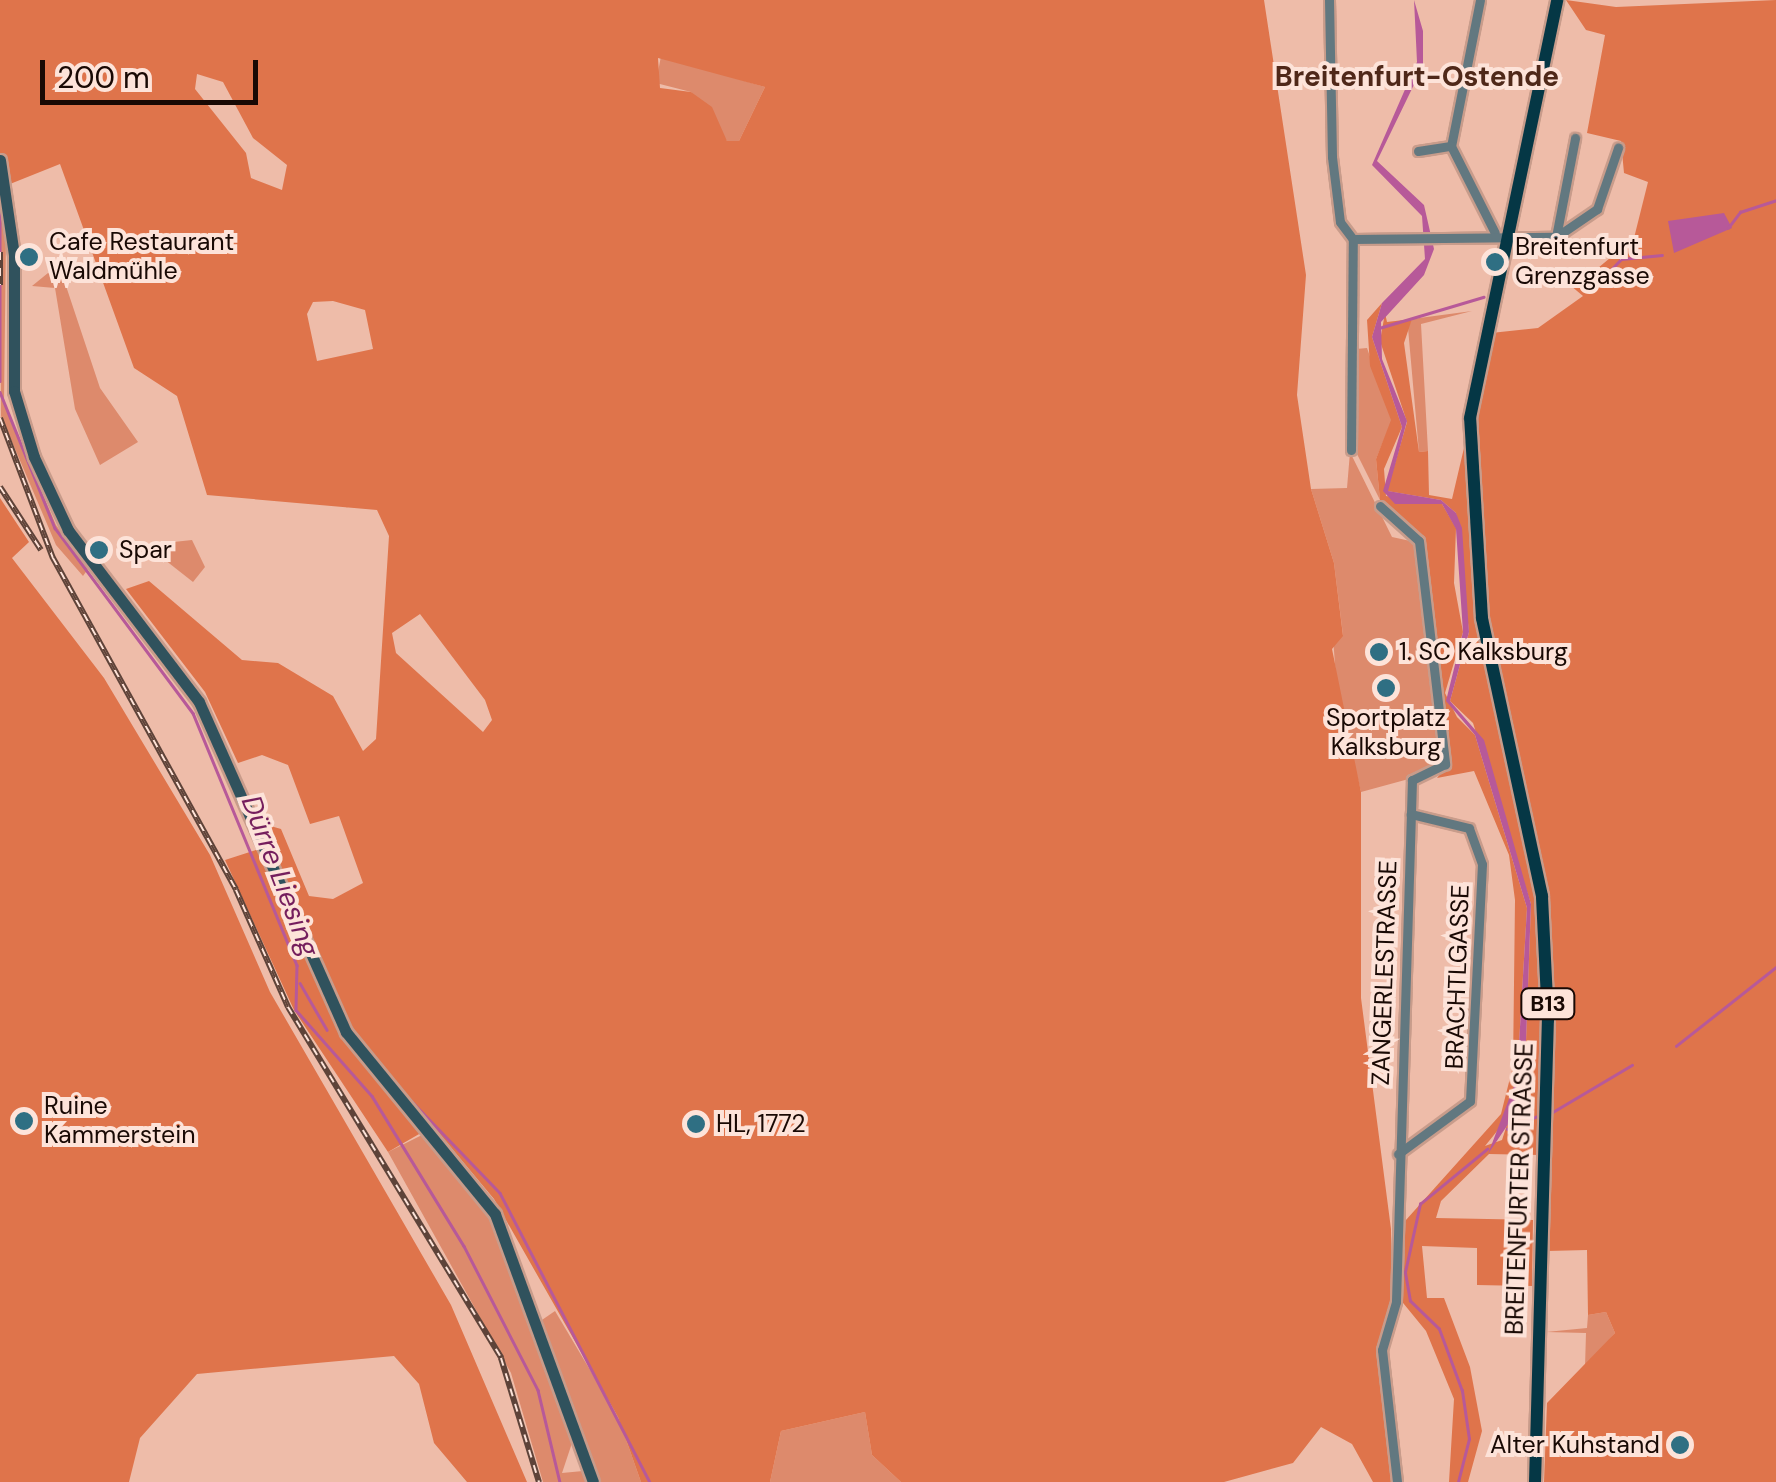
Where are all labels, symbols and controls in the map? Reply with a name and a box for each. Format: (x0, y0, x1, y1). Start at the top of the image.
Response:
scale bar (45, 40, 262, 102)
text: 200 m (57, 58, 150, 97)
district label: Breitenfurt-Ostende (1275, 60, 1559, 94)
place label: Cafe Restaurant Waldmühle (49, 228, 234, 287)
place label: Breitenfurt Grenzgasse (1515, 233, 1650, 292)
marker: Cafe Restaurant Waldmühle (18, 246, 40, 268)
marker: Breitenfurt Grenzgasse (1484, 251, 1506, 273)
place label: Spar (119, 535, 172, 565)
marker: Spar (88, 539, 110, 561)
place label: 1. SC Kalksburg (1399, 637, 1568, 667)
marker: 1. SC Kalksburg (1368, 641, 1390, 663)
marker: Sportplatz Kalksburg (1375, 677, 1397, 699)
place label: Sportplatz Kalksburg (1326, 704, 1446, 763)
water label: Dürre Liesing (234, 791, 326, 961)
street label: ZANGERLESTRASSE (1366, 860, 1404, 1086)
street label: BRACHTLGASSE (1440, 884, 1476, 1070)
road number: B13 (1518, 987, 1578, 1021)
street label: BREITENFURTER STRASSE (1500, 1042, 1540, 1336)
place label: Ruine Kammerstein (44, 1092, 196, 1151)
place label: HL, 1772 (716, 1109, 806, 1139)
marker: Ruine Kammerstein (13, 1110, 35, 1132)
marker: HL, 1772 (685, 1113, 707, 1135)
place label: Alter Kuhstand (1490, 1430, 1660, 1460)
marker: Alter Kuhstand (1669, 1434, 1691, 1456)

